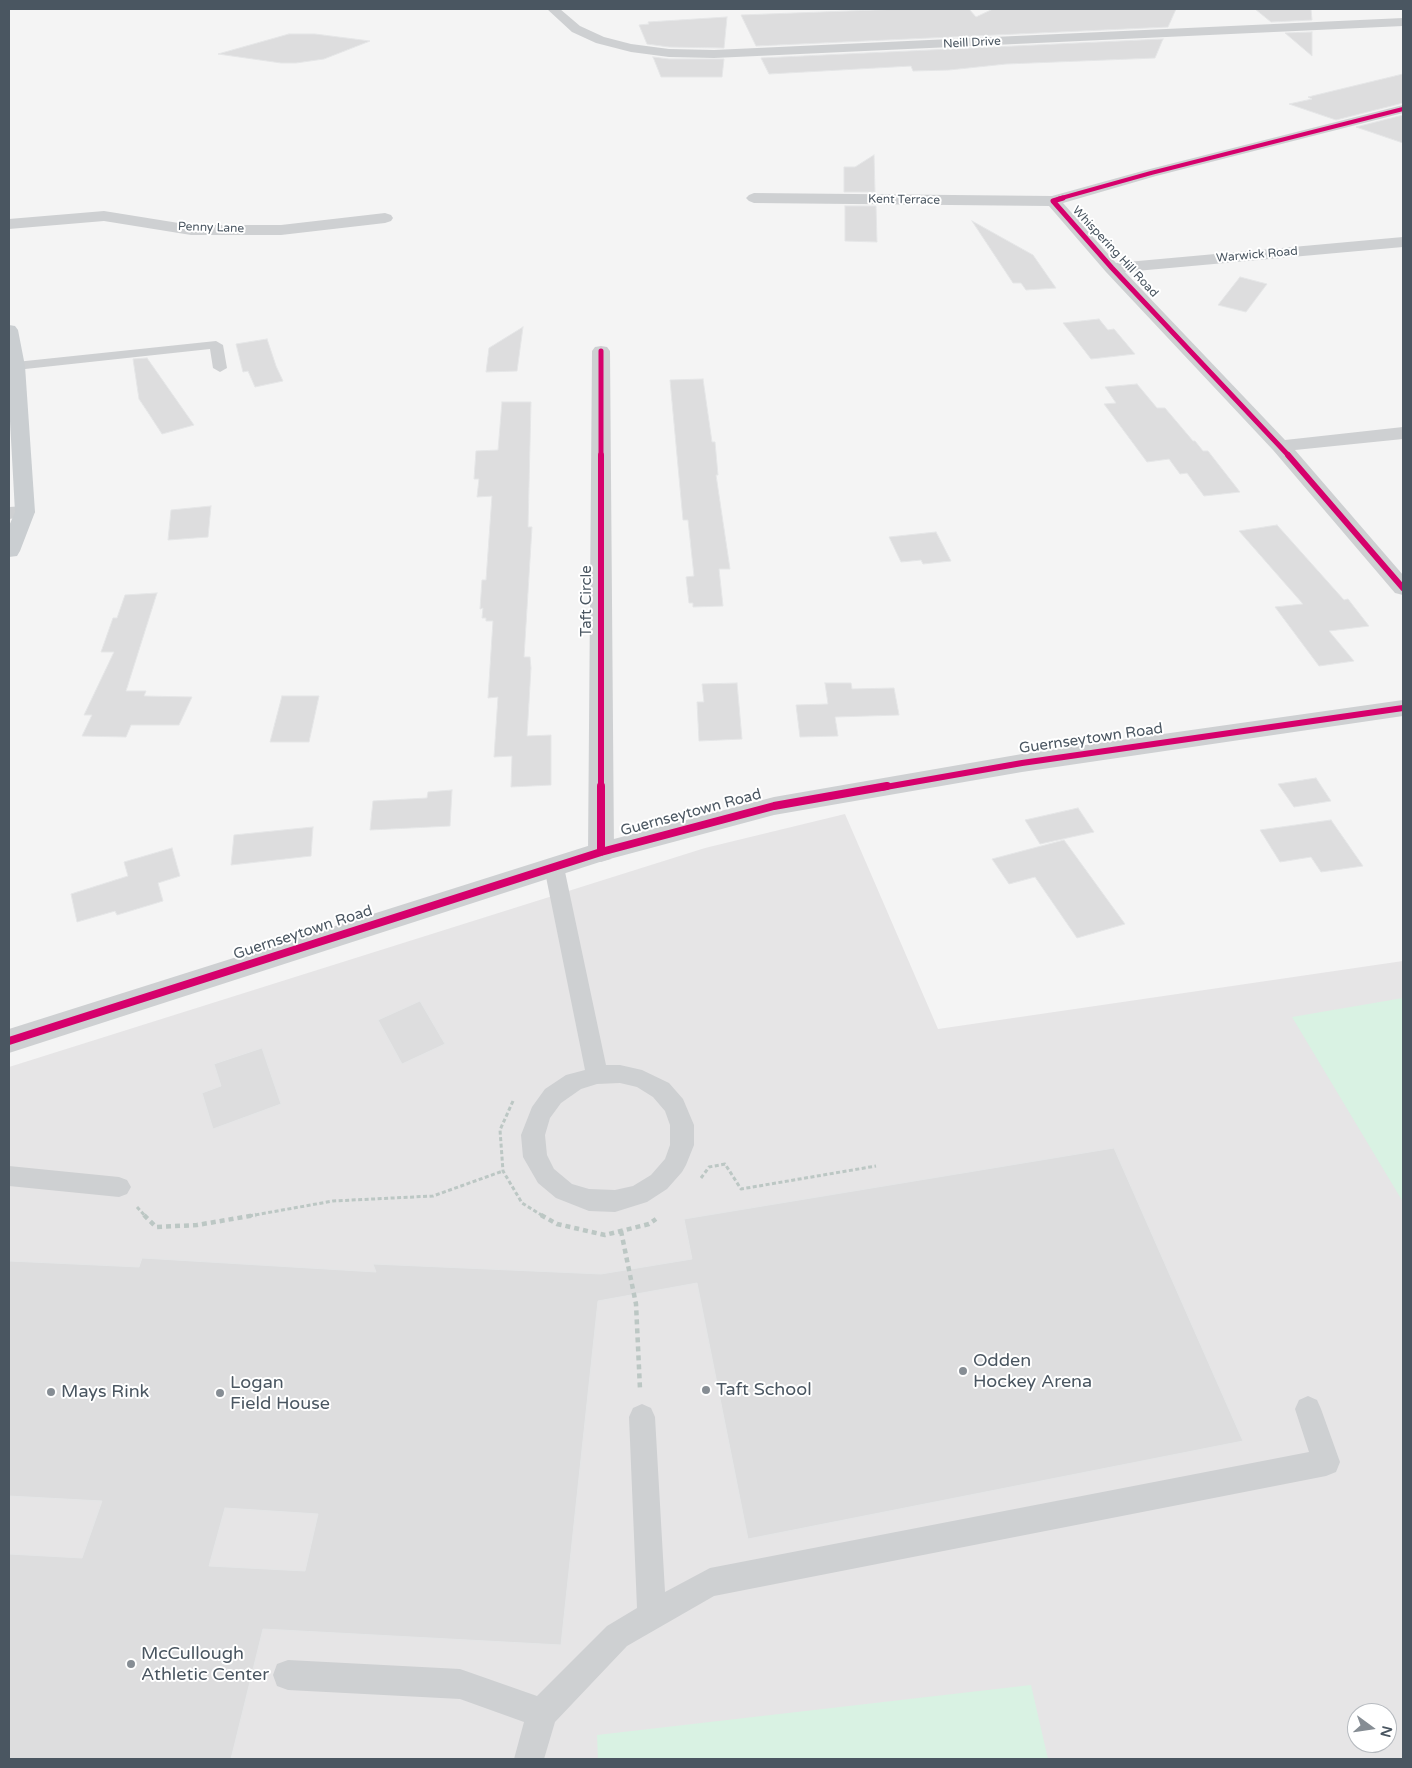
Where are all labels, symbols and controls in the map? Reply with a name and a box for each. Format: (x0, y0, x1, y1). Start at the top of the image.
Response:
street label: Neill Drive (943, 34, 1001, 52)
street label: Kent Terrace (868, 192, 940, 208)
street label: Whispering Hill Road (1069, 203, 1161, 301)
street label: Penny Lane (178, 220, 244, 236)
street label: Warwick Road (1216, 244, 1298, 266)
street label: Taft Circle (578, 565, 596, 637)
street label: Guernseytown Road (1018, 720, 1164, 758)
street label: Guernseytown Road (619, 786, 763, 840)
street label: Guernseytown Road (231, 902, 375, 964)
place label: Odden Hockey Arena (973, 1350, 1092, 1392)
marker: Odden Hockey Arena (957, 1365, 969, 1377)
place label: Logan Field House (230, 1372, 330, 1415)
place label: Taft School (716, 1379, 812, 1401)
place label: Mays Rink (61, 1381, 149, 1403)
marker: Taft School (700, 1384, 712, 1396)
marker: Mays Rink (45, 1386, 57, 1398)
marker: Logan Field House (214, 1387, 226, 1399)
place label: McCullough Athletic Center (141, 1643, 269, 1686)
marker: McCullough Athletic Center (125, 1658, 137, 1670)
north arrow (1347, 1703, 1397, 1753)
text: N (1376, 1724, 1396, 1739)

